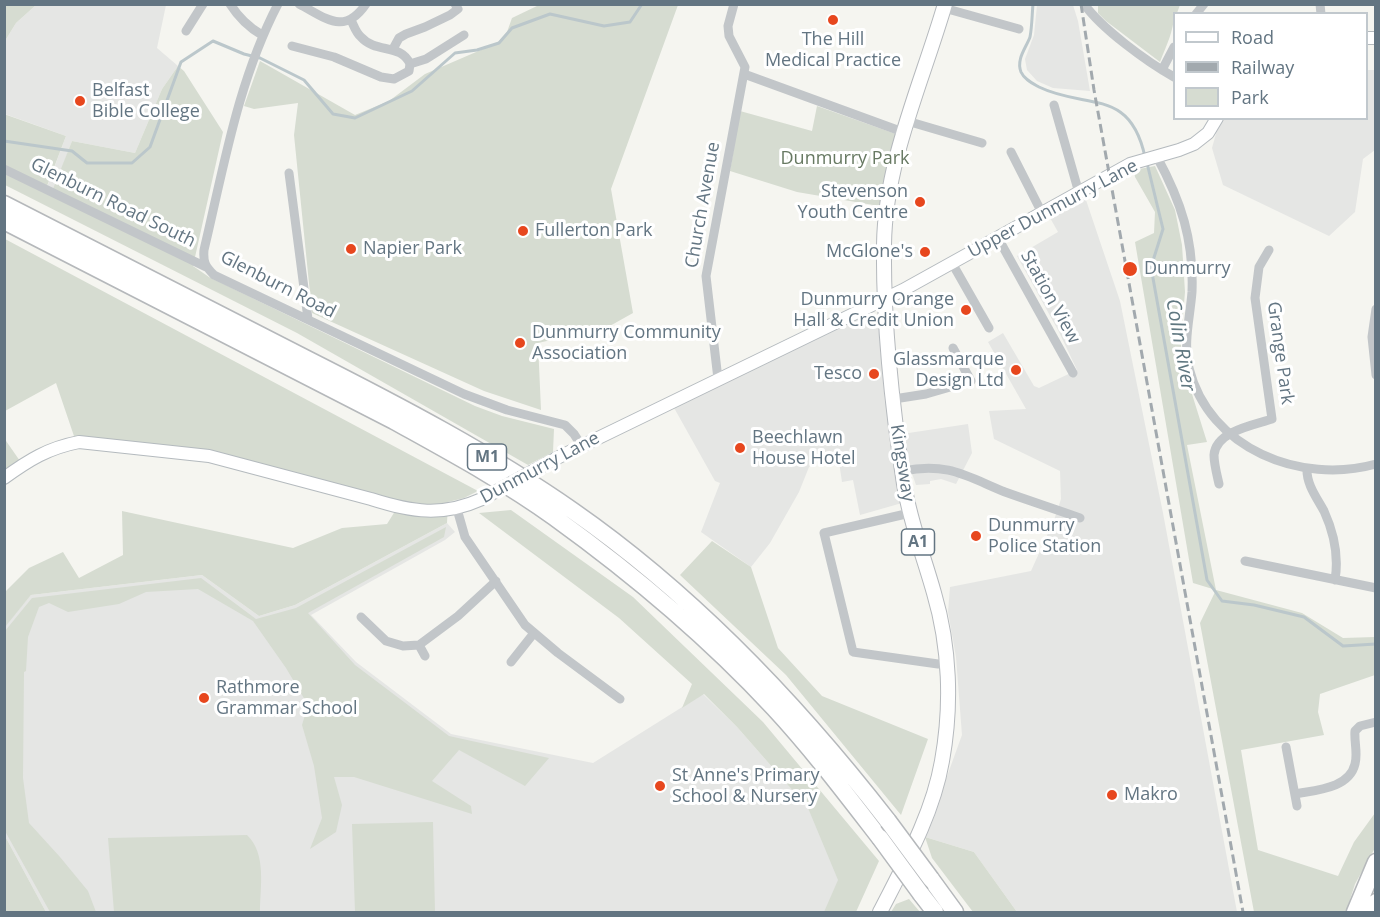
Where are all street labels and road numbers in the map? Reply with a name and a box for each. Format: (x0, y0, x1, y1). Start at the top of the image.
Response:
street label: Church Avenue (681, 140, 725, 270)
street label: Glenburn Road South (27, 154, 199, 252)
street label: Upper Dunmurry Lane (964, 155, 1142, 263)
street label: Glenburn Road (217, 247, 339, 323)
street label: Station View (1016, 247, 1084, 347)
street label: Grange Park (1262, 300, 1298, 406)
street label: Kingsway (885, 423, 919, 503)
street label: Dunmurry Lane (477, 428, 603, 508)
road number: M1 (468, 444, 506, 470)
road number: A1 (902, 529, 934, 555)

